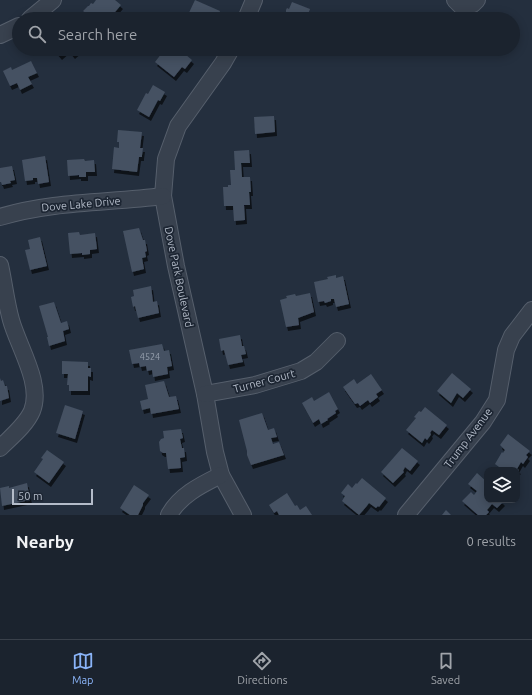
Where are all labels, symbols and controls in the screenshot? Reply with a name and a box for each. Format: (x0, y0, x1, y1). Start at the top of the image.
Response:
search box (12, 12, 520, 56)
icon: search (26, 23, 48, 45)
text: Search here (58, 26, 137, 43)
street label: Dove Lake Drive (41, 195, 121, 213)
street label: Dove Park Boulevard (162, 225, 196, 329)
house number: 4524 (140, 352, 160, 362)
street label: Turner Court (232, 367, 297, 395)
street label: Trump Avenue (442, 406, 494, 470)
map controls (484, 467, 520, 503)
button: layers (484, 467, 520, 503)
scale bar (12, 487, 93, 506)
text: 50 m (18, 490, 42, 502)
text: Nearby (16, 532, 74, 551)
text: 0 results (466, 534, 516, 548)
tab: Map (72, 650, 94, 686)
tab: Directions (237, 650, 287, 686)
tab: Saved (431, 650, 460, 686)

